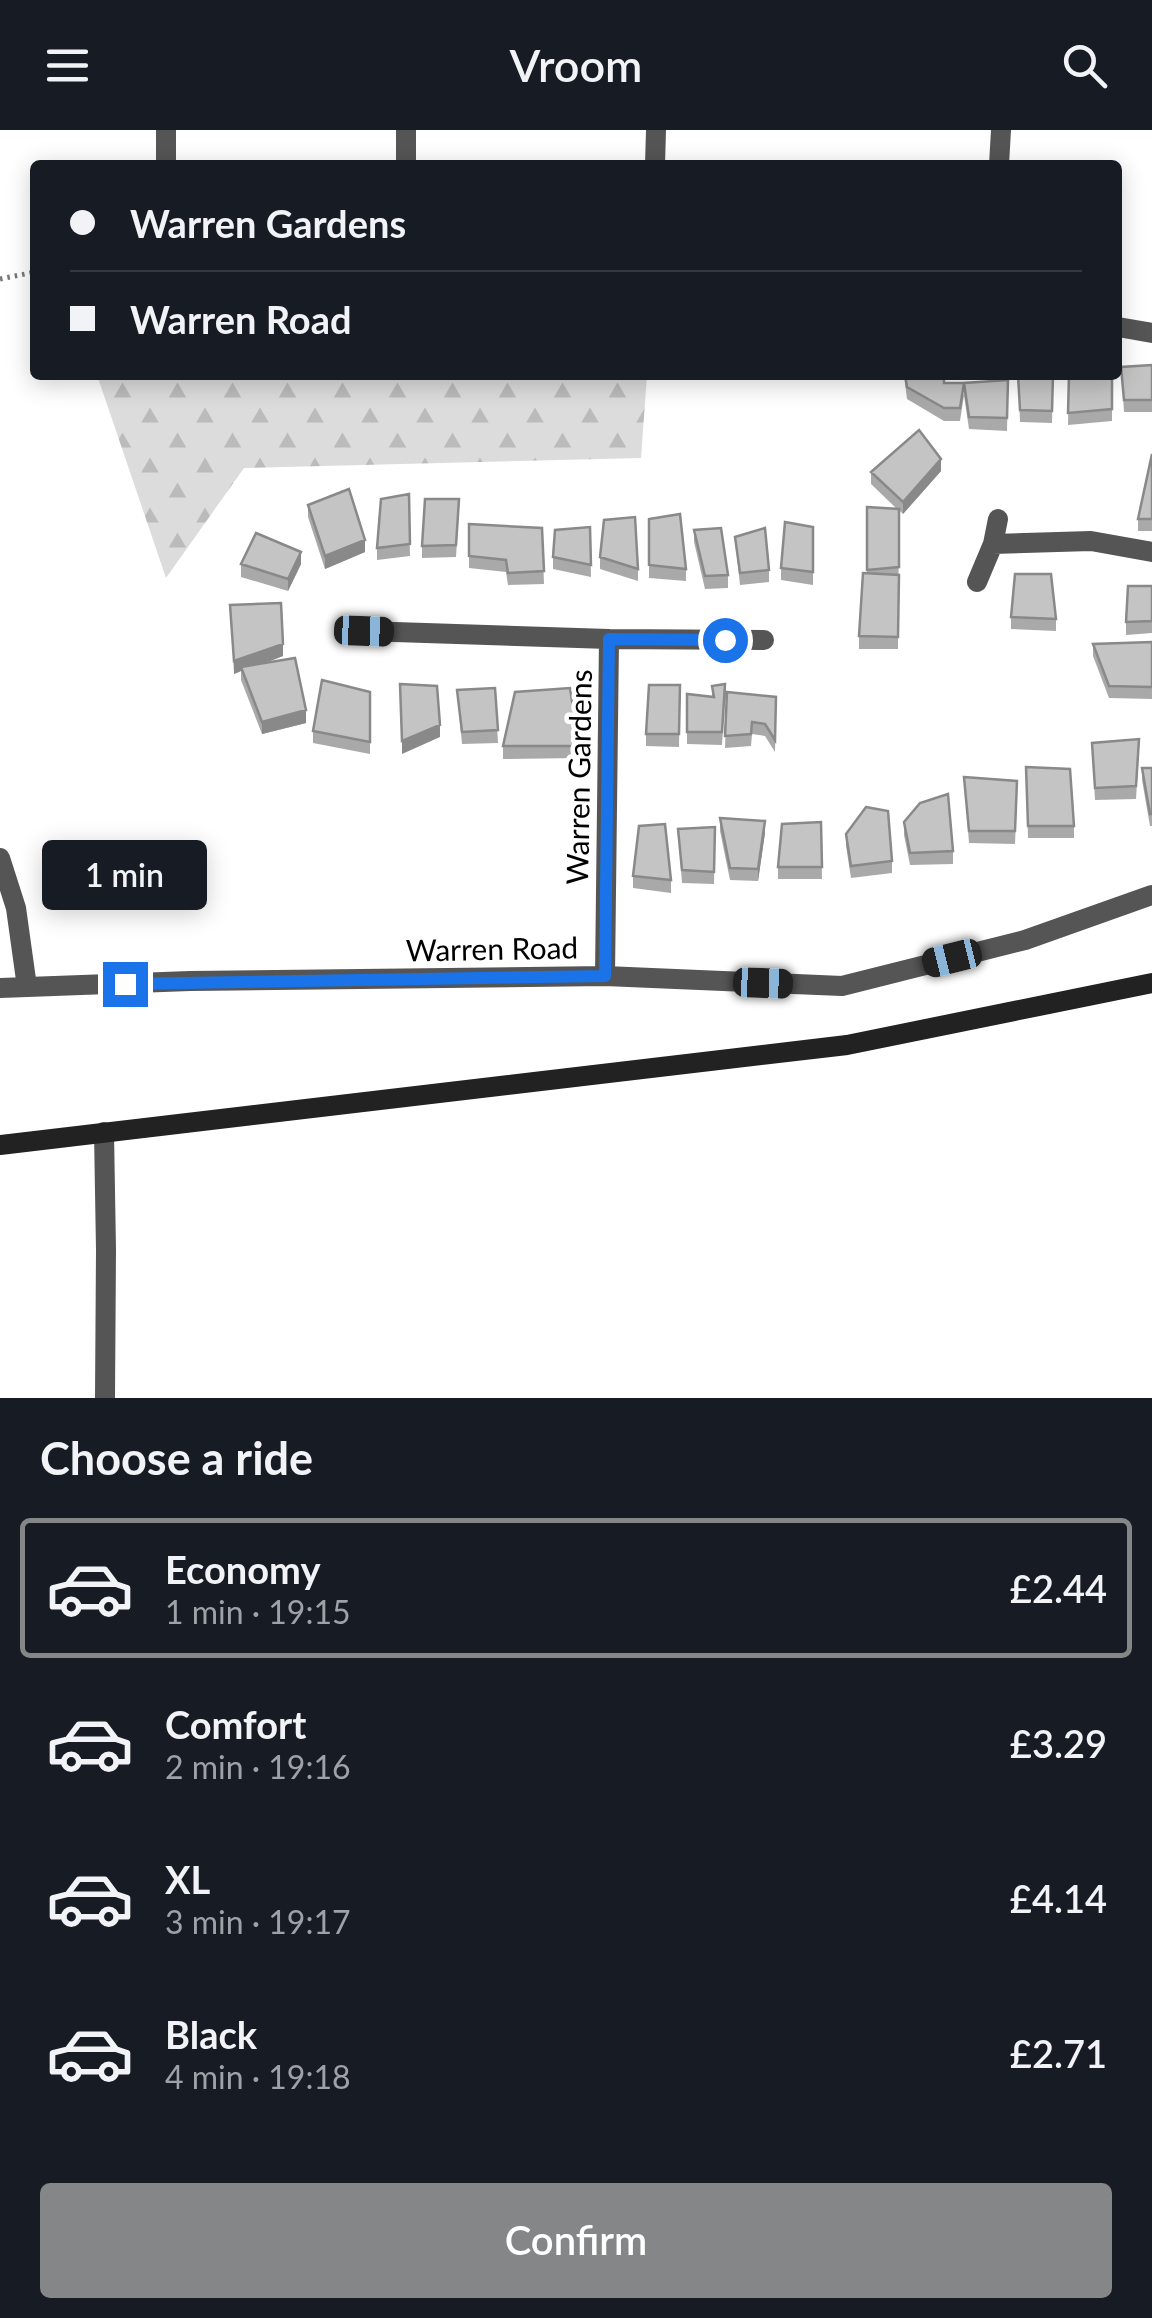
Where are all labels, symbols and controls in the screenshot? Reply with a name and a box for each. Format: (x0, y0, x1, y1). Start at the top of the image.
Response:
icon: menu (40, 38, 95, 93)
text: Vroom (510, 38, 642, 92)
icon: search (1057, 38, 1112, 93)
text: Warren Gardens (130, 200, 406, 246)
text: Warren Road (130, 296, 351, 342)
car (333, 615, 395, 647)
route start (703, 618, 748, 663)
street label: Warren Gardens (558, 669, 598, 885)
callout: 1 min (42, 839, 208, 909)
text: 1 min (85, 855, 164, 894)
street label: Warren Road (406, 928, 578, 968)
car (919, 936, 985, 980)
route end (103, 962, 148, 1007)
car (732, 967, 794, 999)
text: Choose a ride (40, 1431, 313, 1485)
icon: car (45, 1543, 135, 1633)
text: Economy (165, 1546, 320, 1592)
text: £2.44 (1010, 1565, 1107, 1611)
text: 1 min · 19:15 (165, 1592, 351, 1631)
icon: car (45, 1698, 135, 1788)
text: Comfort (165, 1701, 306, 1747)
text: £3.29 (1010, 1720, 1107, 1766)
text: 2 min · 19:16 (165, 1747, 351, 1786)
icon: car (45, 1853, 135, 1943)
text: XL (165, 1856, 210, 1902)
text: £4.14 (1010, 1875, 1107, 1921)
text: 3 min · 19:17 (165, 1902, 351, 1941)
icon: car (45, 2008, 135, 2098)
text: Black (165, 2011, 257, 2057)
text: £2.71 (1010, 2030, 1107, 2076)
text: 4 min · 19:18 (165, 2057, 351, 2096)
button: Confirm (40, 2183, 1112, 2298)

